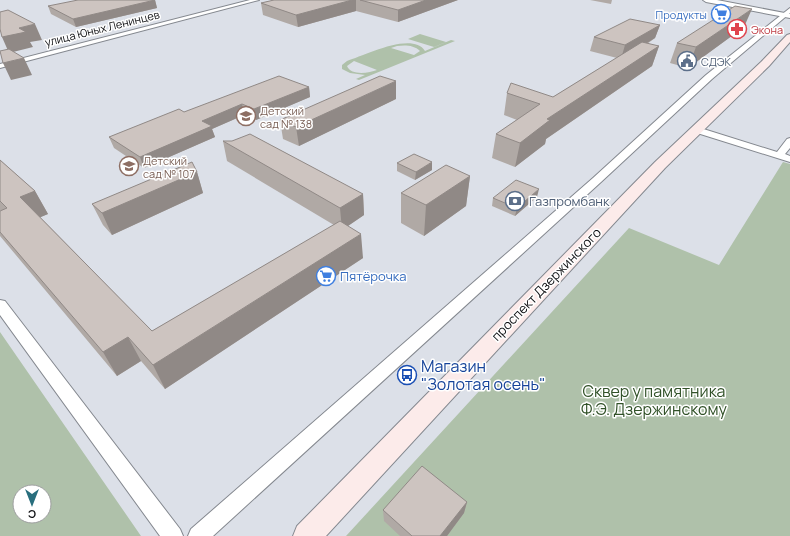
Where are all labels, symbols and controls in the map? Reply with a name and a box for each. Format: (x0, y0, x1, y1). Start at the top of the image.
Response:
supermarket icon: Продукты (710, 3, 732, 25)
street label: улица Юных Ленинцев (43, 6, 161, 50)
place label: Продукты (656, 7, 707, 22)
pharmacy icon: Экона (726, 18, 748, 40)
place label: Экона (751, 22, 783, 37)
public building icon: СДЭК (676, 50, 698, 72)
place label: СДЭК (701, 54, 731, 69)
place label: Детский сад № 138 (260, 103, 312, 131)
school or university icon: Детский сад № 138 (235, 105, 257, 127)
place label: Детский сад № 107 (143, 153, 195, 181)
school or university icon: Детский сад № 107 (118, 155, 140, 177)
bank icon: Газпромбанк (504, 190, 526, 212)
place label: Газпромбанк (529, 192, 610, 210)
street label: проспект Дзержинского (487, 223, 605, 344)
supermarket icon: Пятёрочка (315, 265, 337, 287)
place label: Пятёрочка (340, 267, 406, 285)
place label: Магазин "Золотая осень" (421, 355, 545, 395)
bus stop icon: Магазин "Золотая осень" (396, 364, 418, 386)
park label: Сквер у памятника Ф.Э. Дзержинскому (581, 380, 728, 420)
north arrow (12, 484, 52, 524)
text: С (28, 507, 36, 522)

